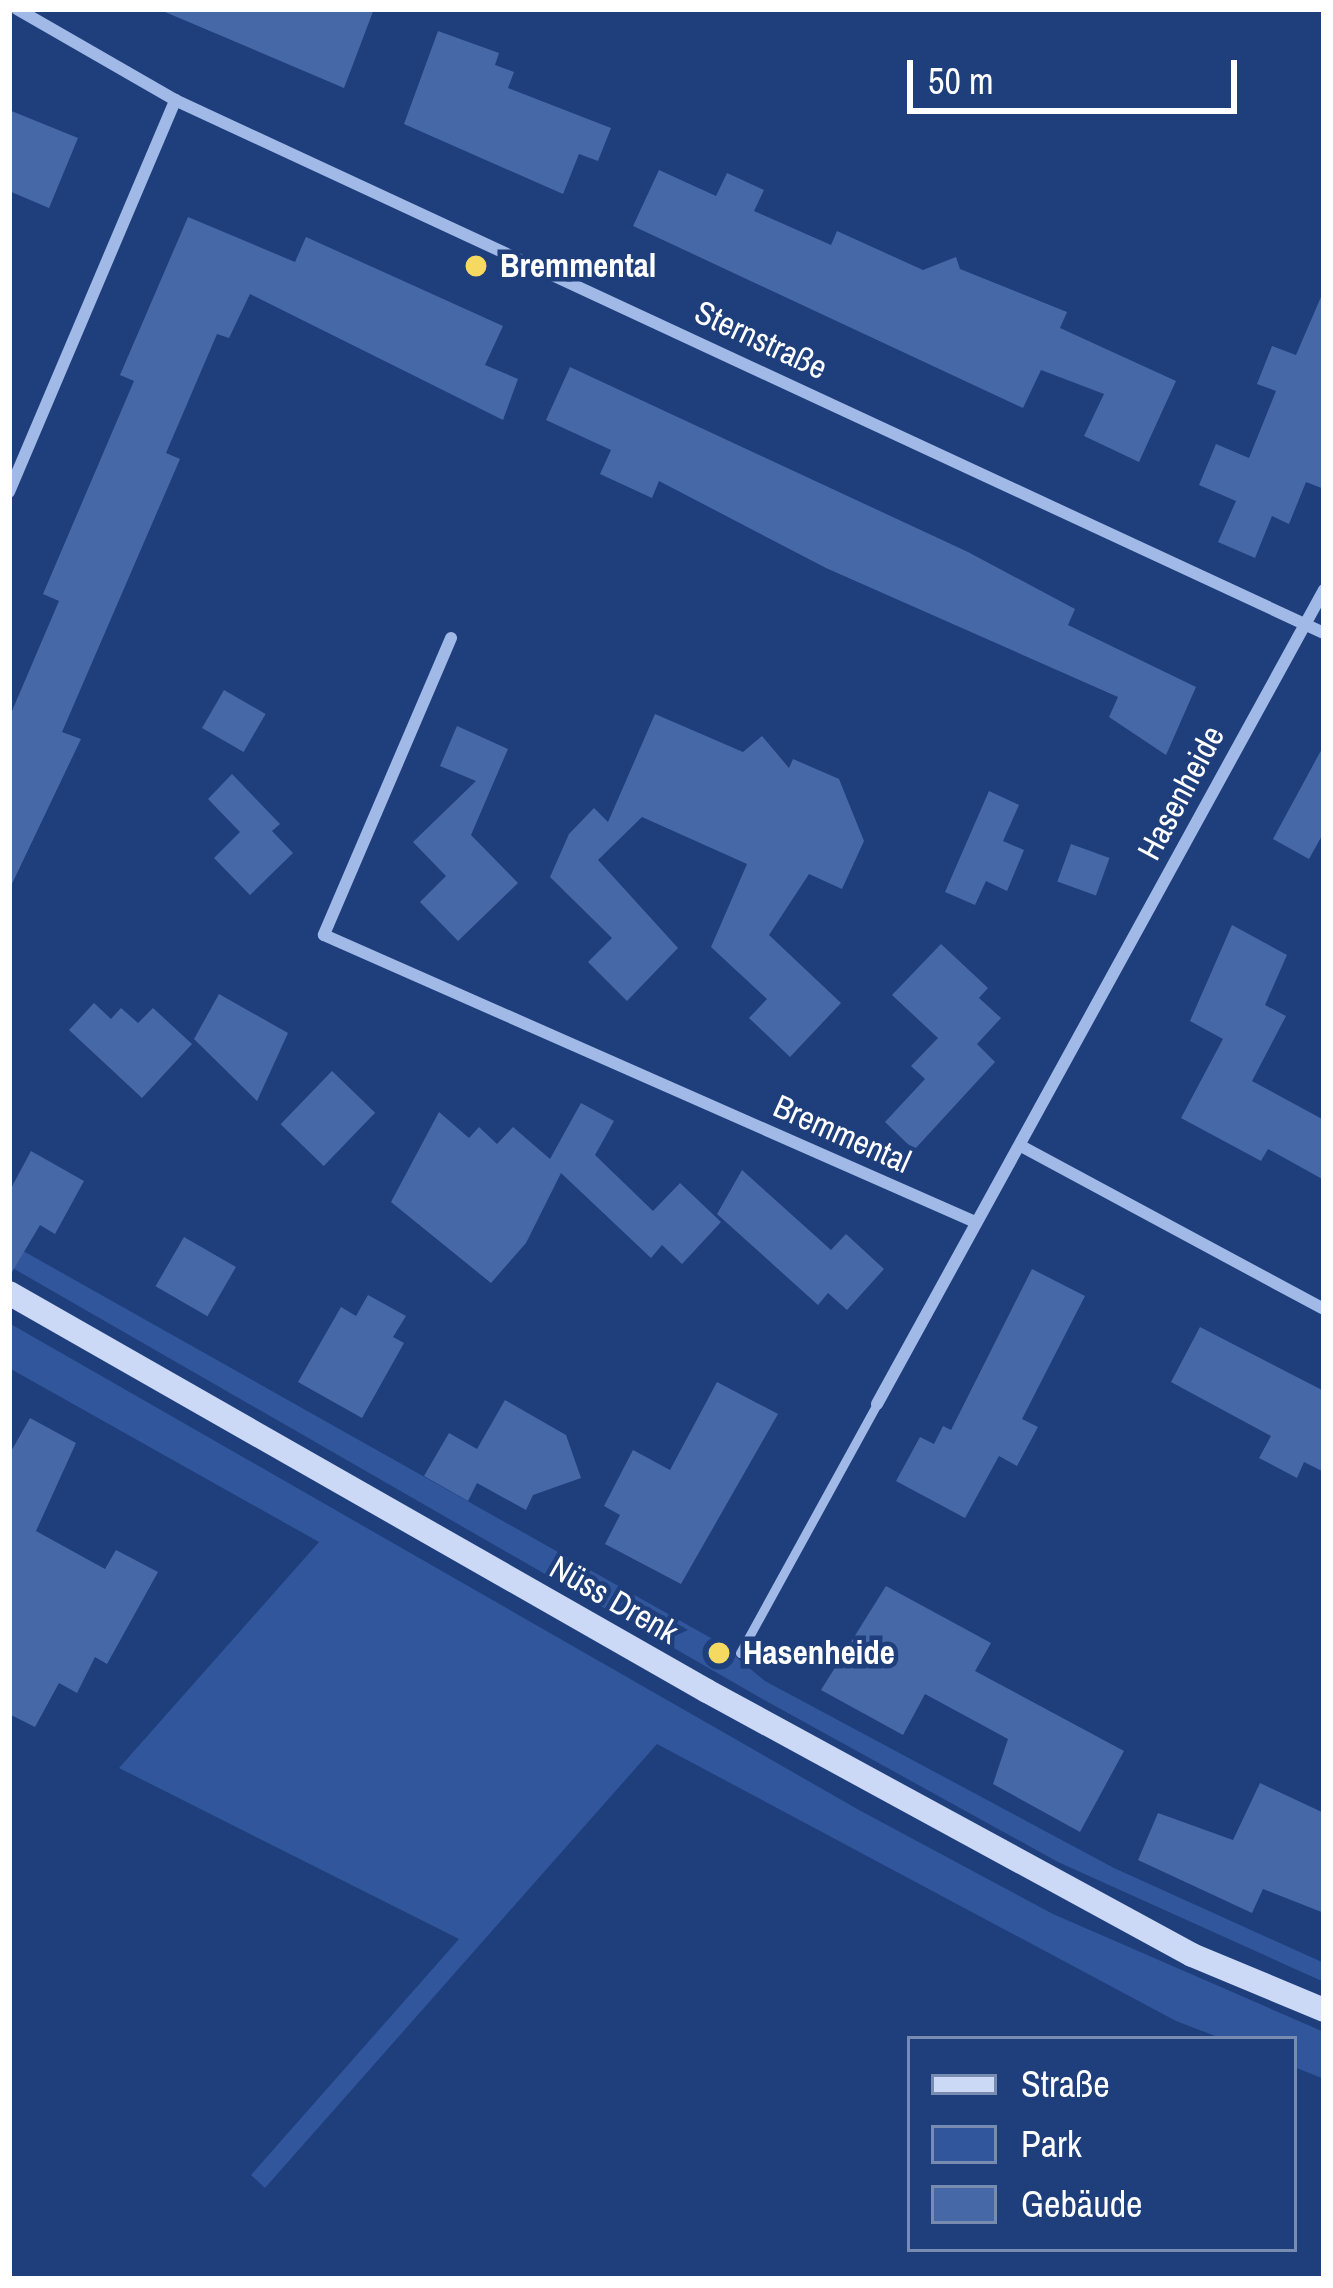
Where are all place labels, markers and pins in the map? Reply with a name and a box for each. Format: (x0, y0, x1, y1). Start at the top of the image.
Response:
place label: Bremmental (500, 246, 656, 286)
marker: Bremmental (463, 253, 489, 279)
place label: Hasenheide (743, 1633, 895, 1673)
marker: Hasenheide (706, 1640, 732, 1666)

